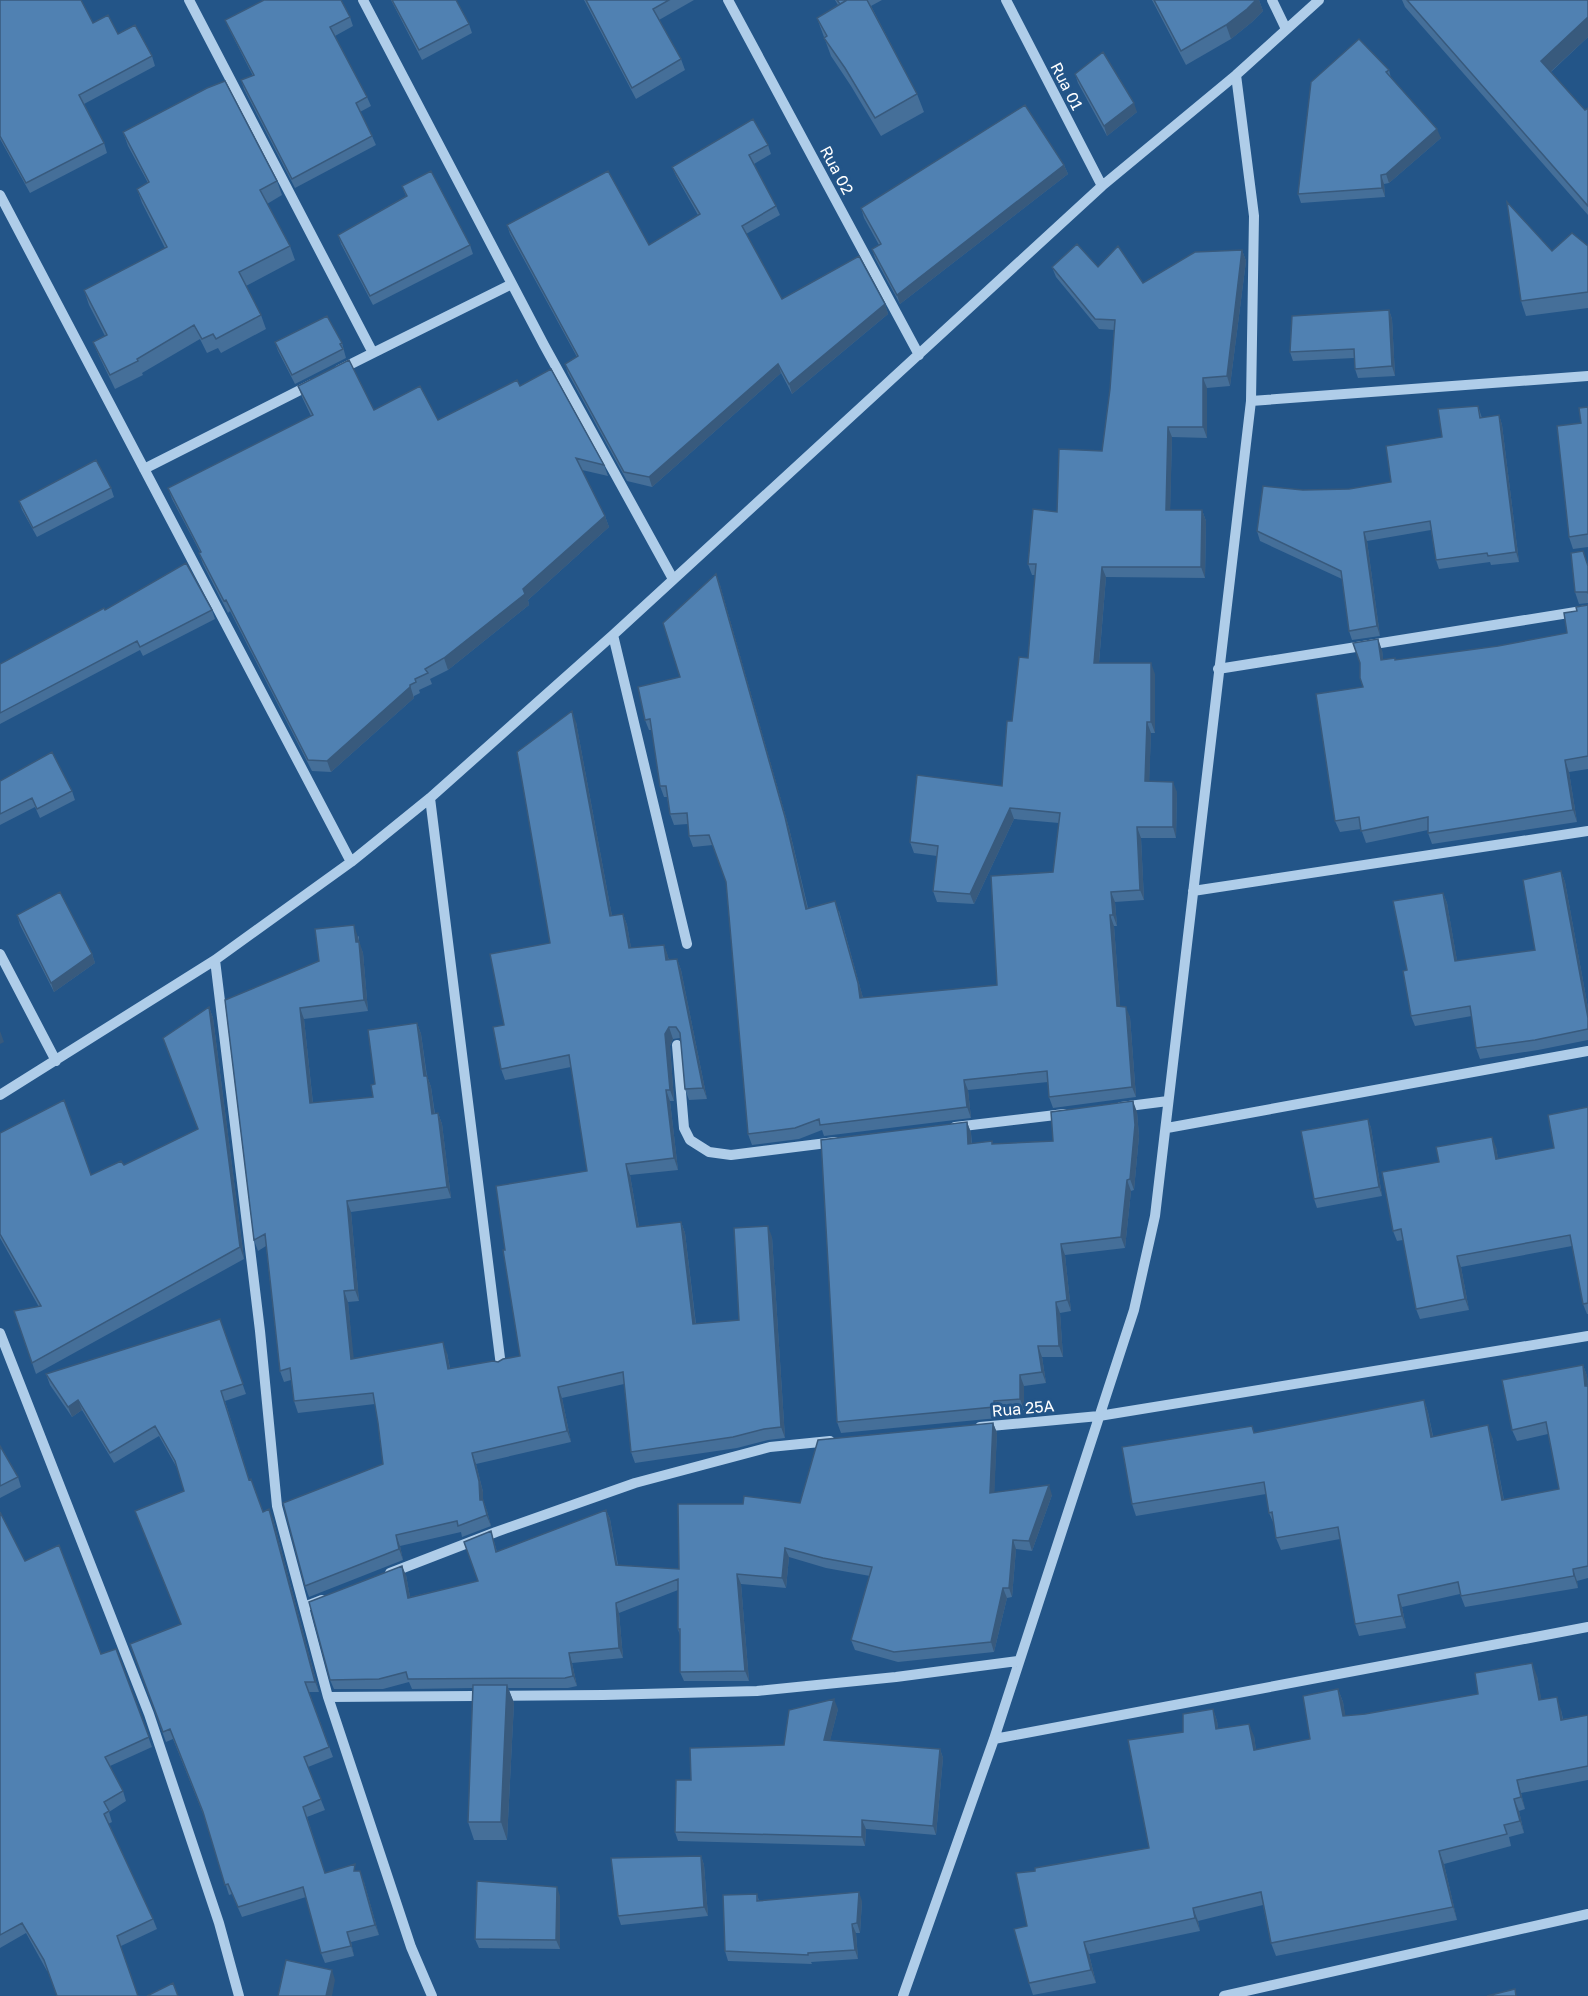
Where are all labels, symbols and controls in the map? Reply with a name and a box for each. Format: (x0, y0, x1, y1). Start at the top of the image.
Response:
street label: Rua 01 (1047, 59, 1088, 113)
street label: Rua 02 (816, 142, 858, 198)
street label: Rua 25A (991, 1395, 1055, 1421)

